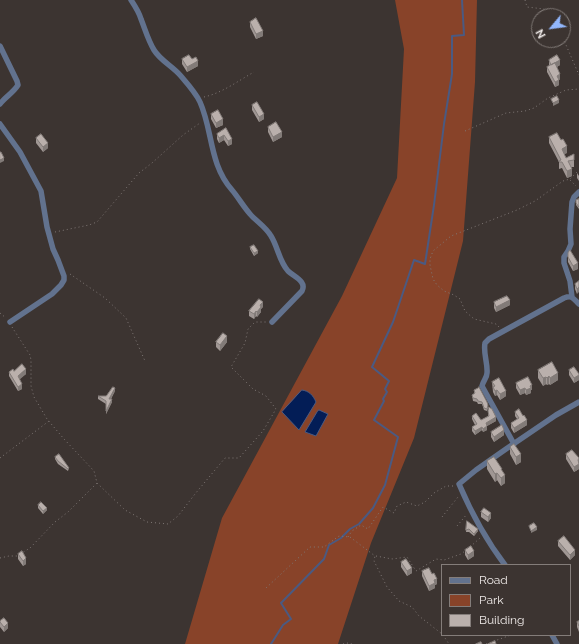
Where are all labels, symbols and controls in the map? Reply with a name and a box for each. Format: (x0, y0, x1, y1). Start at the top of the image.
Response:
north arrow (531, 8, 571, 48)
text: N (533, 27, 549, 40)
legend (441, 564, 571, 636)
text: Road (479, 573, 508, 587)
text: Park (479, 593, 504, 607)
text: Building (479, 613, 525, 627)

